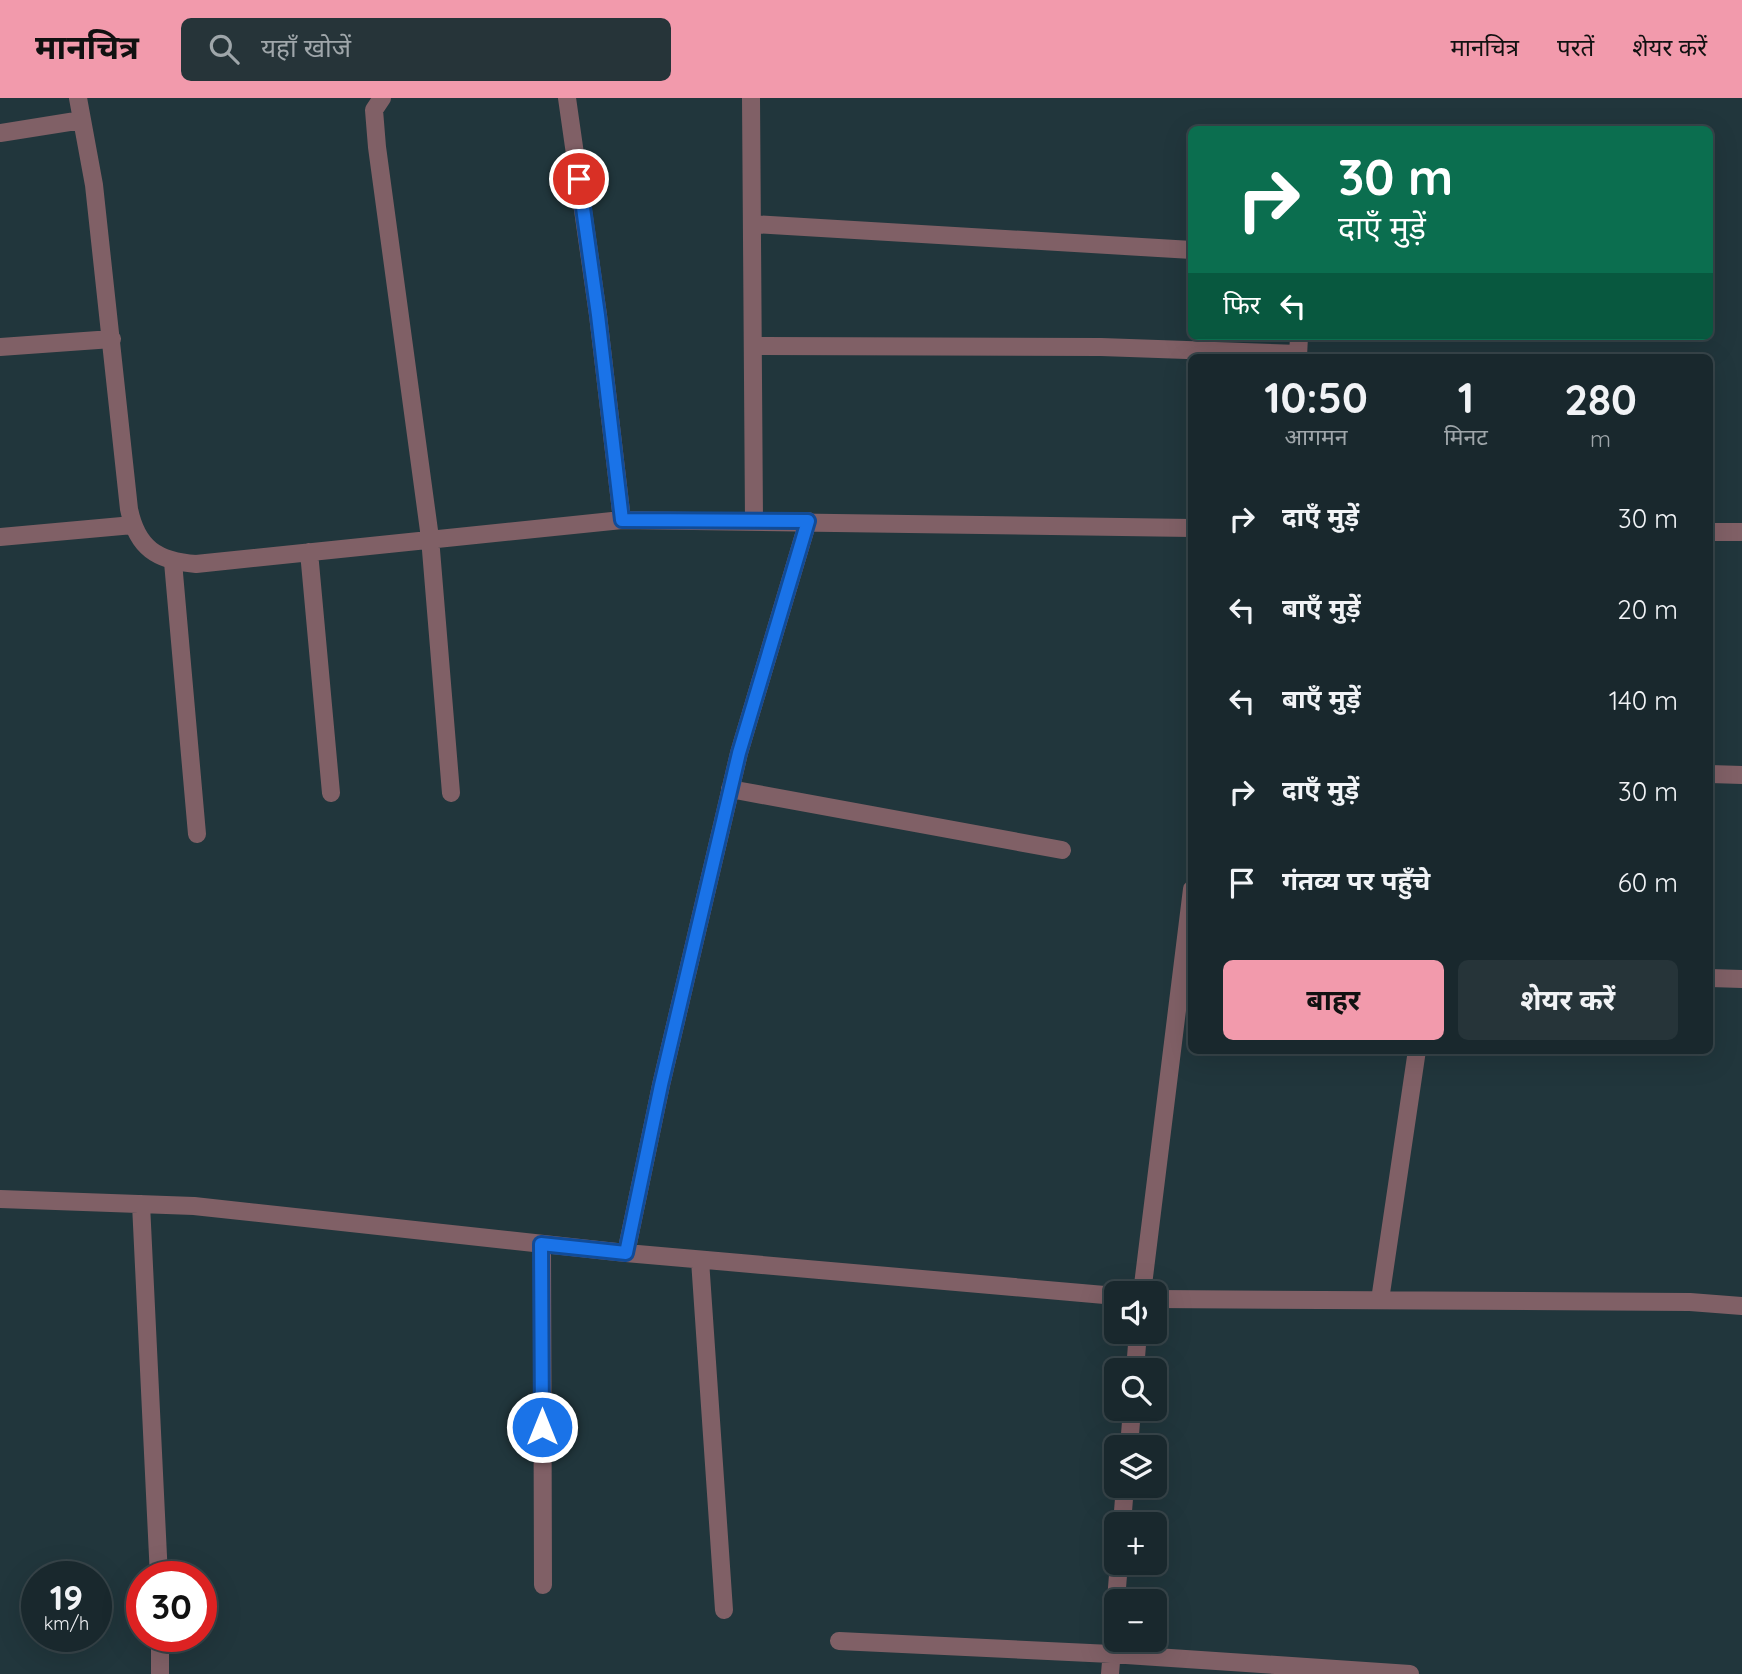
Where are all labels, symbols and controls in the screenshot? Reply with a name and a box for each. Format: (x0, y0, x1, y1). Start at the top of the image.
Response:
search box (181, 18, 671, 81)
text: मानचित्र (35, 26, 139, 67)
icon: search (205, 30, 243, 68)
text: यहाँ खोजें (261, 31, 351, 64)
text: मानचित्र (1450, 32, 1519, 62)
text: परतें (1557, 32, 1594, 62)
text: शेयर करें (1632, 32, 1707, 62)
text: 30 m (1338, 146, 1453, 207)
pin (549, 149, 609, 209)
icon: right (1223, 154, 1314, 245)
icon: arrive (560, 160, 598, 198)
text: दाएँ मुड़ें (1338, 207, 1426, 247)
icon: left (1274, 287, 1312, 325)
text: फिर (1223, 288, 1260, 321)
text: 10:50 (1264, 371, 1368, 424)
text: 1 (1458, 371, 1474, 424)
text: 280 (1564, 373, 1637, 426)
text: आगमन (1284, 422, 1347, 451)
text: मिनट (1444, 422, 1488, 451)
text: m (1590, 424, 1611, 453)
icon: right (1223, 500, 1261, 538)
text: दाएँ मुड़ें (1282, 500, 1359, 533)
text: 30 m (1618, 502, 1678, 535)
icon: left (1223, 591, 1261, 629)
text: बाएँ मुड़ें (1282, 591, 1361, 624)
text: 20 m (1617, 593, 1678, 626)
icon: left (1223, 682, 1261, 720)
text: बाएँ मुड़ें (1282, 682, 1361, 715)
text: 140 m (1609, 684, 1678, 717)
icon: right (1223, 773, 1261, 811)
text: दाएँ मुड़ें (1282, 773, 1359, 806)
text: 30 m (1618, 775, 1678, 808)
icon: arrive (1223, 864, 1261, 902)
text: गंतव्य पर पहुँचे (1282, 864, 1430, 897)
text: 60 m (1618, 866, 1678, 899)
button: बाहर (1223, 960, 1444, 1040)
button: शेयर करें (1458, 960, 1678, 1040)
map controls (1104, 1281, 1167, 1652)
button: sound (1104, 1281, 1167, 1344)
button: search (1104, 1358, 1167, 1421)
position arrow (505, 1390, 579, 1464)
button: layers (1104, 1435, 1167, 1498)
button: + (1104, 1512, 1167, 1575)
speed limit sign: 30 (126, 1561, 217, 1652)
text: 19 (50, 1575, 83, 1619)
button: − (1104, 1589, 1167, 1652)
text: km/h (44, 1612, 89, 1635)

